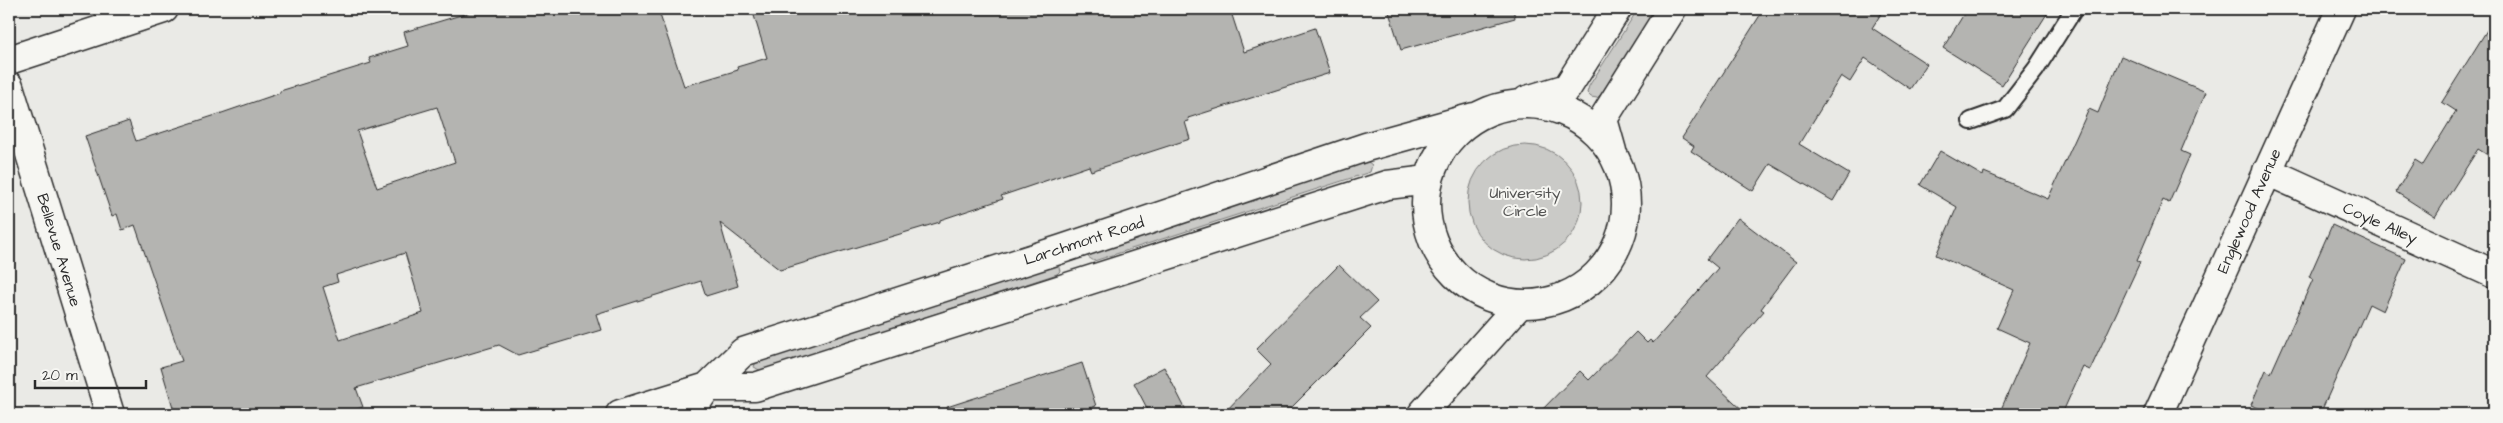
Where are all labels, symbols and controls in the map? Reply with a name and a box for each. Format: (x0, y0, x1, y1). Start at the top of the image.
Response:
street label: Englewood Avenue (2212, 145, 2287, 277)
park label: University Circle (1490, 182, 1561, 222)
street label: Bellevue Avenue (31, 191, 87, 310)
street label: Coyle Alley (2339, 197, 2421, 250)
street label: Larchmont Road (1021, 211, 1147, 271)
scale bar (35, 358, 146, 390)
text: 20 m (42, 365, 78, 386)

